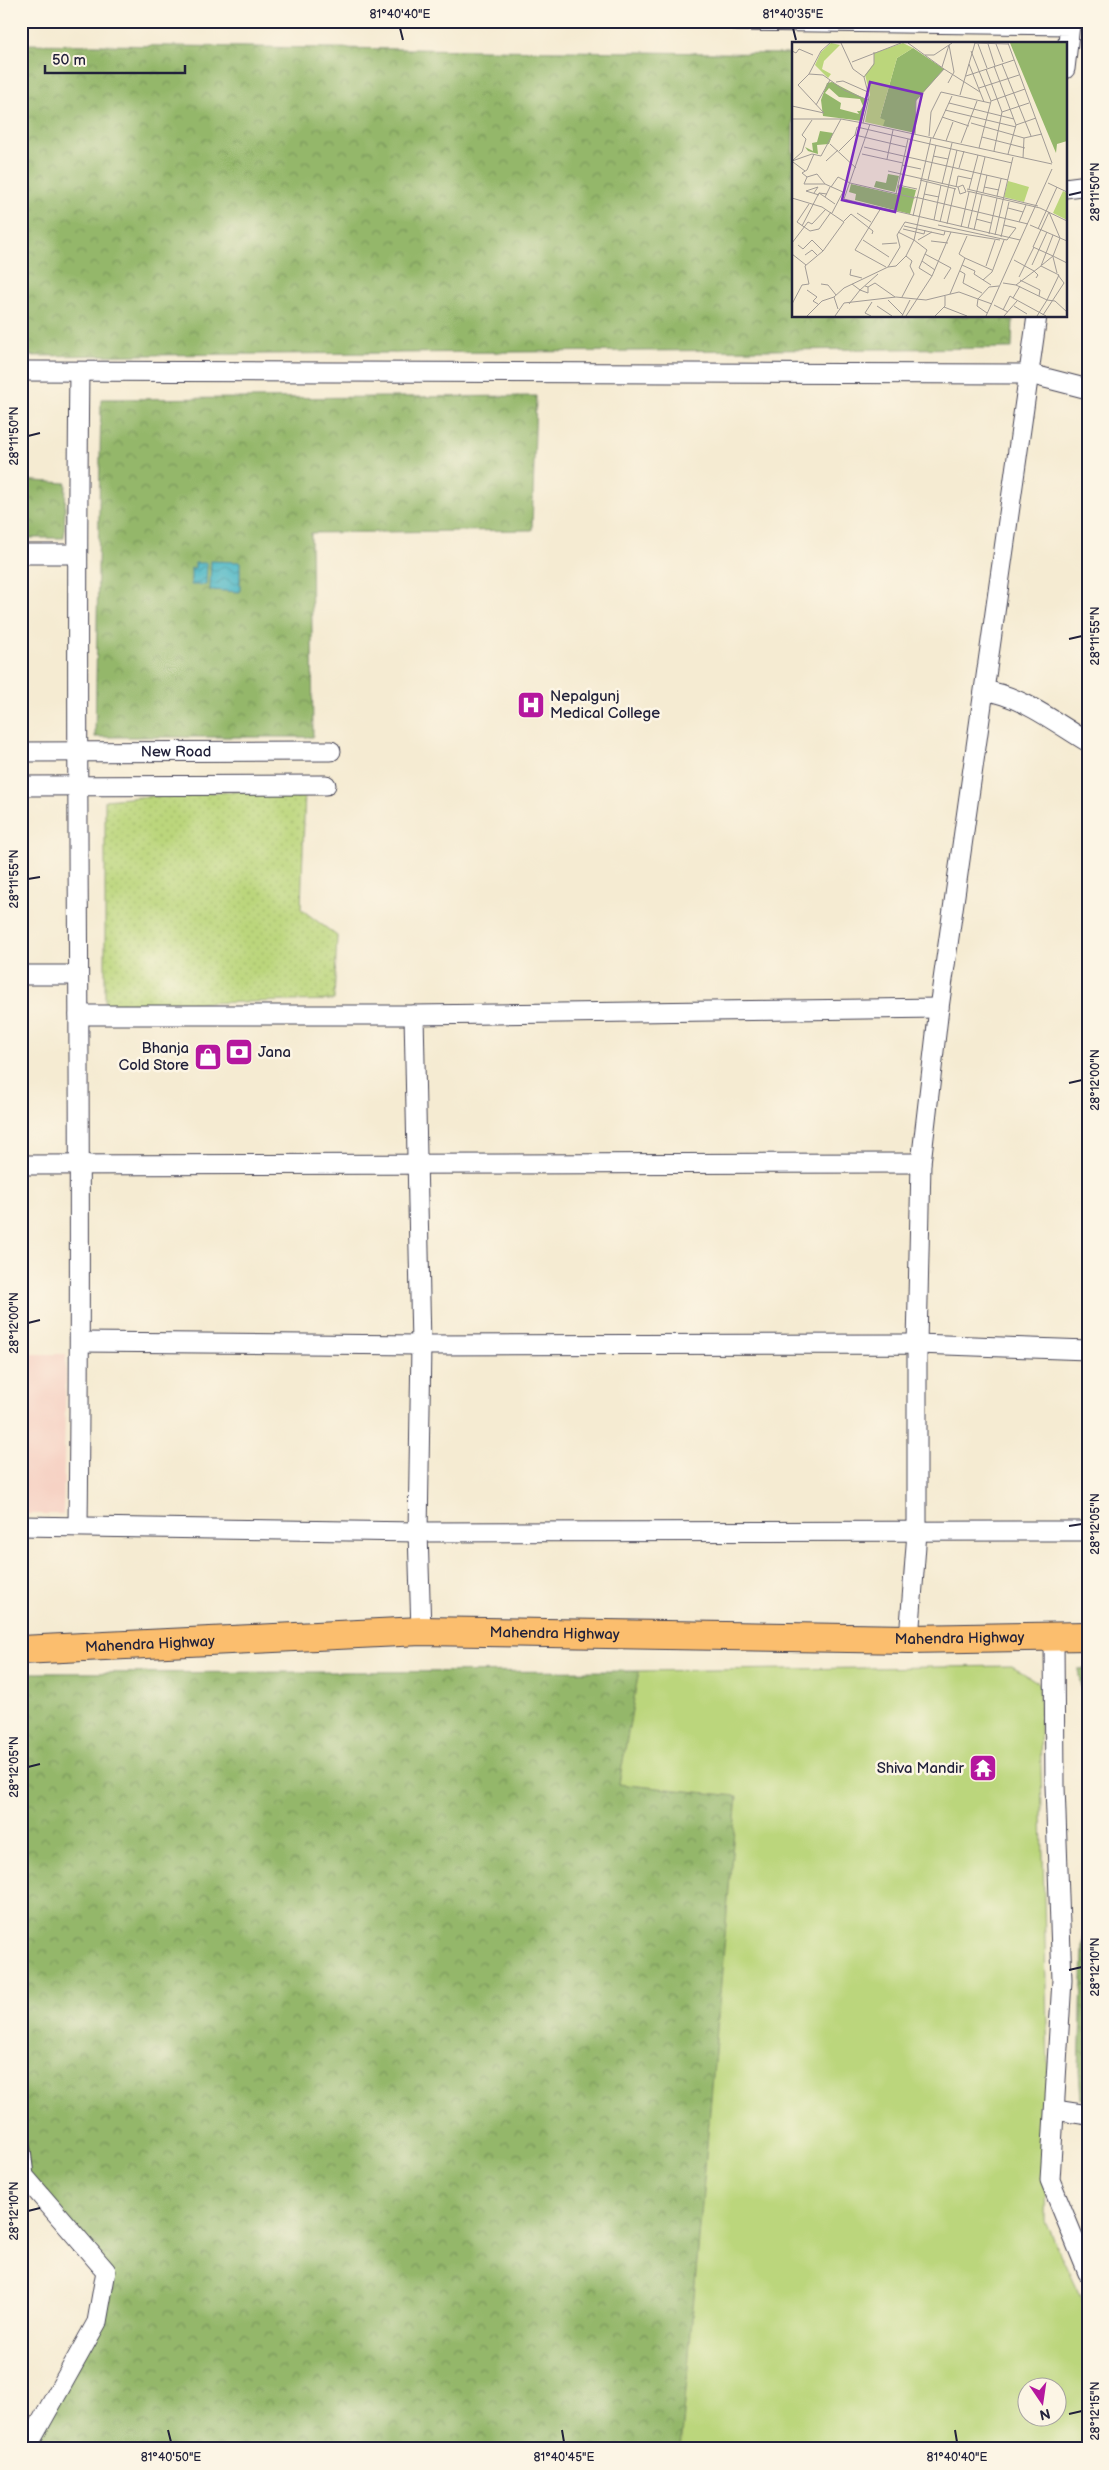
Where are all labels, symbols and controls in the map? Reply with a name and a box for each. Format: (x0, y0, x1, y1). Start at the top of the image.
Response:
text: 81°40'40"E (370, 7, 431, 22)
text: 81°40'35"E (763, 7, 824, 22)
scale bar (45, 42, 185, 74)
inset map (792, 42, 1066, 318)
text: 50 m (52, 51, 86, 70)
text: 28°11'50"N (1088, 162, 1103, 222)
text: 28°11'50"N (7, 406, 22, 466)
text: 28°11'55"N (1088, 607, 1103, 665)
place label: Nepalgunj Medical College (550, 687, 660, 723)
hospital icon: Nepalgunj Medical College (516, 690, 546, 720)
street label: New Road (141, 742, 211, 762)
text: 28°11'55"N (7, 850, 22, 908)
bank icon: Jana (224, 1037, 254, 1067)
place label: Bhanja Cold Store (118, 1039, 189, 1075)
shop icon: Bhanja Cold Store (193, 1042, 223, 1072)
place label: Jana (258, 1043, 291, 1062)
text: 28°12'00"N (1088, 1049, 1103, 1111)
text: 28°12'00"N (7, 1292, 22, 1354)
text: 28°12'05"N (1088, 1493, 1103, 1555)
street label: Mahendra Highway (489, 1623, 620, 1644)
street label: Mahendra Highway (894, 1628, 1025, 1649)
street label: Mahendra Highway (85, 1632, 215, 1657)
text: 28°12'05"N (7, 1736, 22, 1798)
temple icon: Shiva Mandir (968, 1753, 998, 1783)
place label: Shiva Mandir (877, 1759, 965, 1778)
text: 28°12'10"N (1088, 1937, 1103, 1997)
text: 28°12'10"N (7, 2181, 22, 2241)
north arrow (1016, 2378, 1066, 2428)
text: 28°12'15"N (1088, 2381, 1103, 2441)
text: N (1038, 2405, 1052, 2424)
text: 81°40'50"E (141, 2450, 201, 2465)
text: 81°40'45"E (534, 2450, 594, 2465)
text: 81°40'40"E (927, 2450, 988, 2465)

